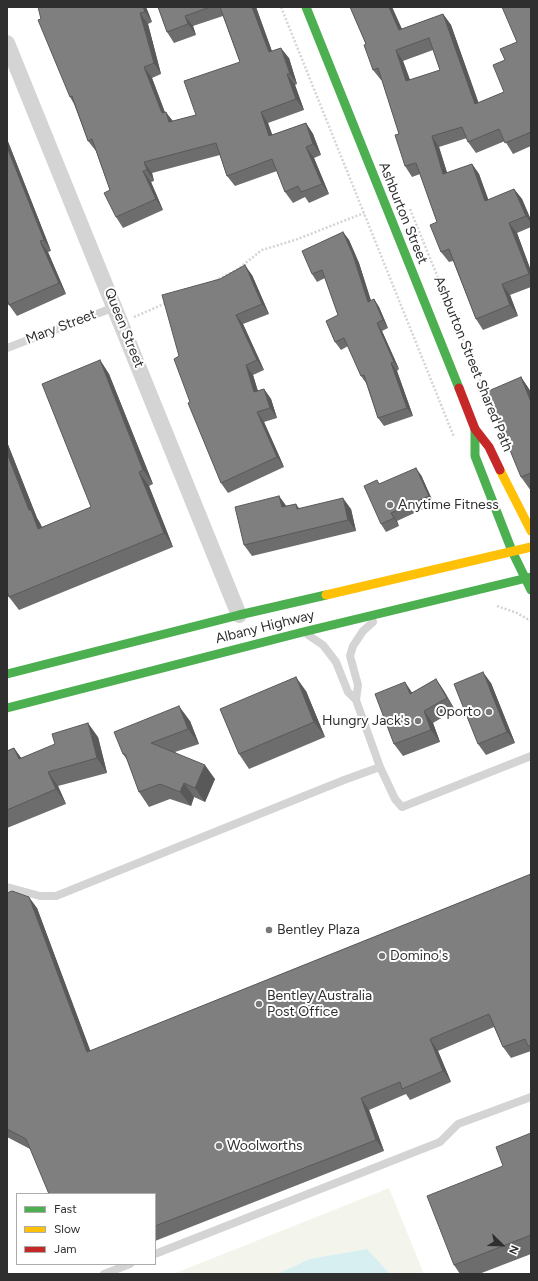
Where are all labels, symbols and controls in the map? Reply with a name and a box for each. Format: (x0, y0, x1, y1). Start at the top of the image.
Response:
street label: Ashburton Street (375, 160, 431, 266)
street label: Ashburton Street Shared Path (430, 274, 516, 454)
street label: Queen Street (100, 286, 148, 370)
street label: Mary Street (24, 306, 98, 348)
place label: Anytime Fitness (398, 497, 499, 513)
marker: Anytime Fitness (385, 500, 395, 510)
street label: Albany Highway (214, 607, 316, 647)
place label: Oporto (436, 704, 481, 720)
marker: Oporto (484, 707, 494, 717)
place label: Hungry Jack's (322, 713, 410, 729)
marker: Hungry Jack's (413, 716, 423, 726)
place label: Bentley Plaza (277, 922, 360, 938)
marker: Bentley Plaza (264, 925, 274, 935)
place label: Domino's (390, 948, 448, 964)
marker: Domino's (377, 951, 387, 961)
place label: Bentley Australia Post Office (267, 988, 372, 1020)
marker: Bentley Australia Post Office (254, 999, 264, 1009)
place label: Woolworths (227, 1138, 302, 1154)
marker: Woolworths (214, 1141, 224, 1151)
legend (16, 1193, 156, 1265)
text: Fast (54, 1202, 77, 1216)
text: Slow (54, 1222, 80, 1236)
north arrow (482, 1225, 522, 1265)
text: Jam (54, 1242, 77, 1256)
text: N (506, 1243, 521, 1256)

